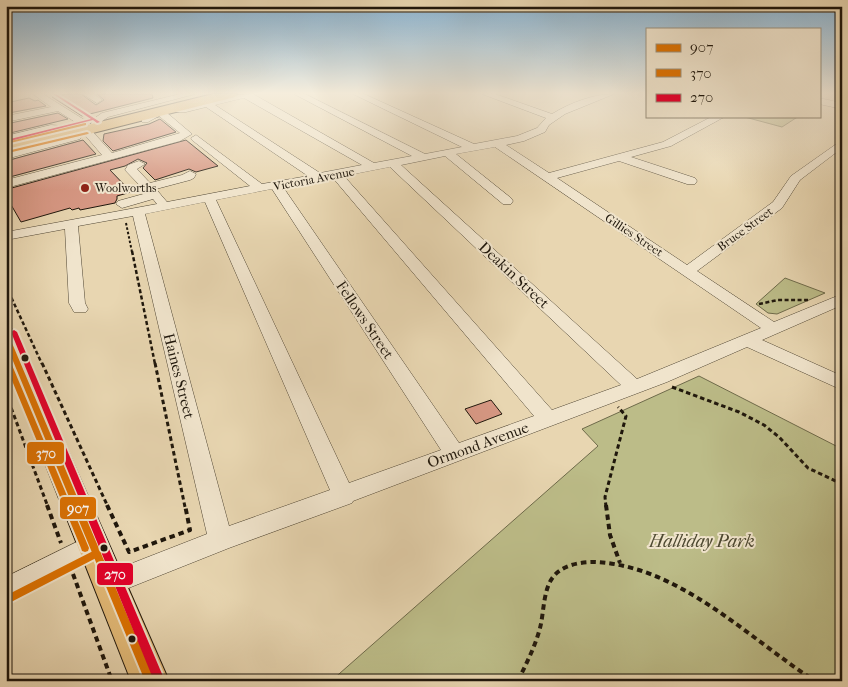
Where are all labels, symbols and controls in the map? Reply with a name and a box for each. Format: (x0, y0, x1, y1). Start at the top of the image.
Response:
legend (646, 28, 820, 118)
text: 907 (690, 38, 713, 56)
text: 370 (690, 64, 712, 82)
text: 270 (690, 88, 713, 106)
street label: Victoria Avenue (271, 164, 356, 194)
place label: Woolworths (94, 181, 157, 195)
marker: Woolworths (79, 182, 91, 194)
street label: Bruce Street (715, 204, 776, 254)
street label: Gillies Street (602, 211, 666, 260)
street label: Deakin Street (475, 238, 553, 313)
street label: Fellows Street (332, 278, 398, 363)
street label: Haines Street (160, 331, 198, 421)
unlabelled marker (20, 353, 30, 363)
street label: Ormond Avenue (425, 418, 532, 472)
line badge: 370 (26, 441, 65, 465)
text: 370 (36, 445, 56, 462)
line badge: 907 (59, 496, 97, 520)
text: 907 (66, 500, 89, 517)
park label: Halliday Park (648, 531, 755, 552)
unlabelled marker (99, 543, 109, 553)
line badge: 270 (96, 562, 134, 586)
text: 270 (104, 566, 126, 583)
unlabelled marker (127, 634, 137, 644)

